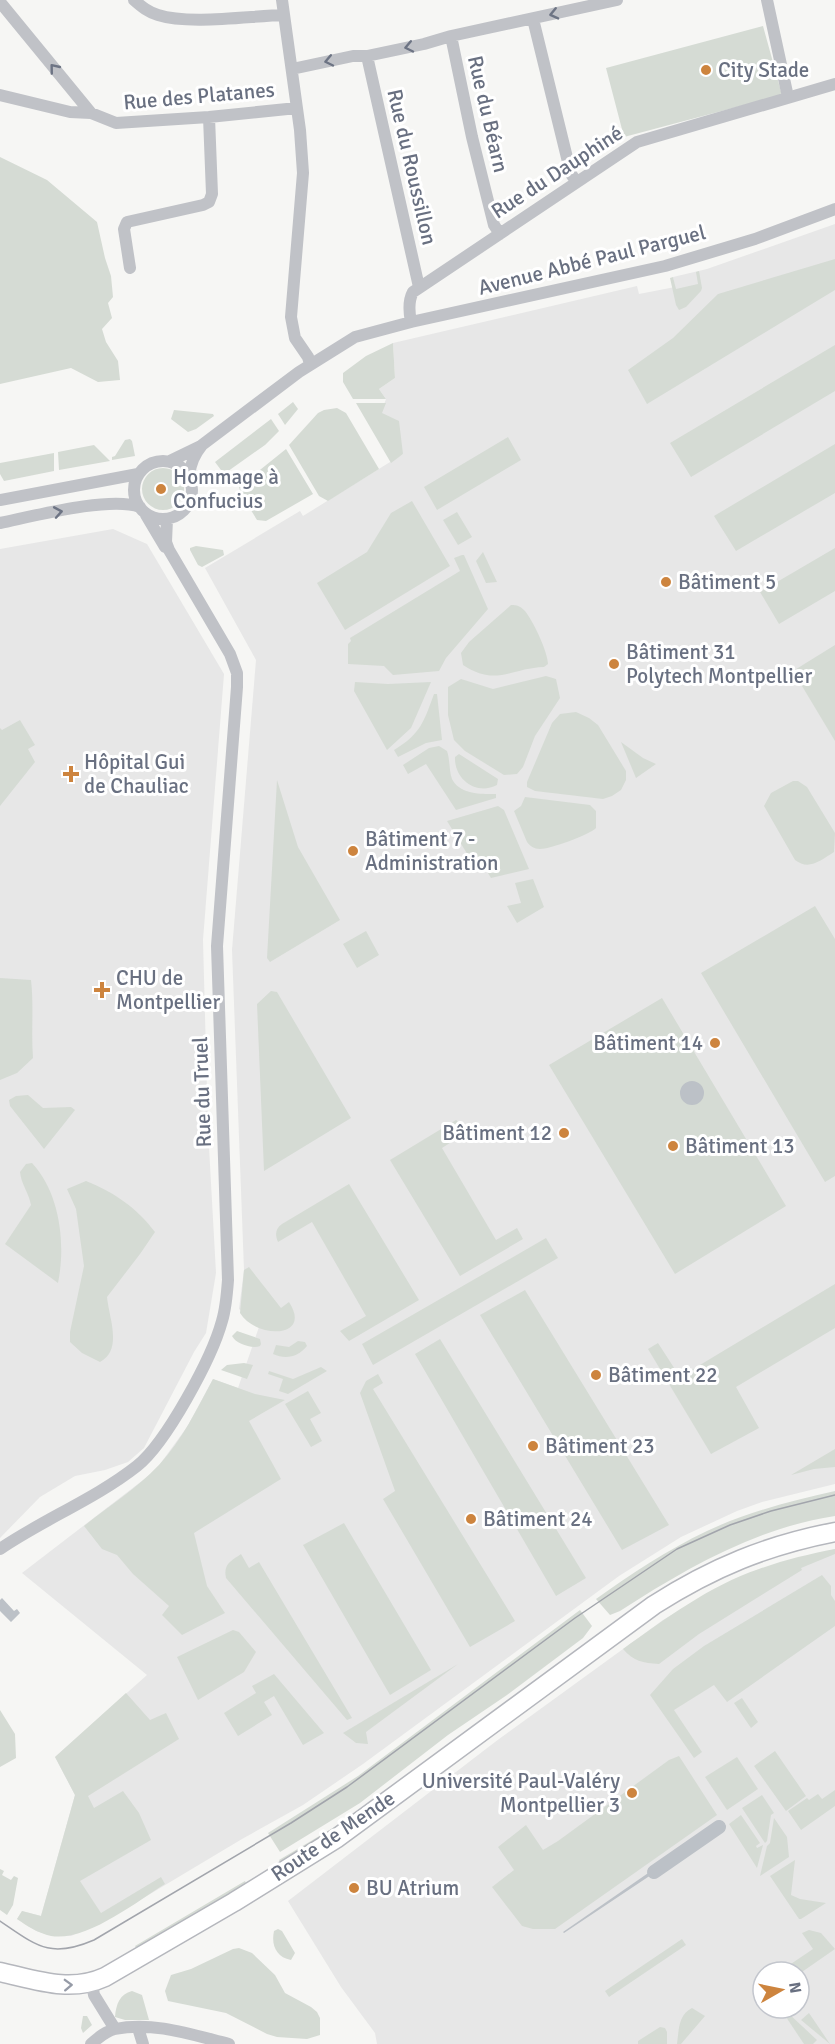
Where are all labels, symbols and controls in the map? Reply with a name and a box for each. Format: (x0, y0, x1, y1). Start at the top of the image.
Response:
one-way arrow (550, 7, 560, 20)
one-way arrow (404, 40, 414, 53)
street label: Rue du Béarn (462, 53, 514, 175)
one-way arrow (325, 54, 335, 67)
place label: City Stade (718, 57, 809, 83)
marker: City Stade (699, 63, 713, 77)
one-way arrow (51, 64, 62, 75)
street label: Rue des Platanes (122, 76, 276, 116)
street label: Rue du Roussillon (381, 87, 443, 247)
street label: Rue du Dauphiné (486, 120, 628, 224)
street label: Avenue Abbé Paul Parguel (476, 219, 708, 301)
place label: Hommage à Confucius (173, 464, 279, 514)
marker: Hommage à Confucius (154, 482, 168, 496)
one-way arrow (52, 506, 62, 519)
place label: Bâtiment 5 (678, 569, 776, 595)
marker: Bâtiment 5 (659, 575, 673, 589)
place label: Bâtiment 31 Polytech Montpellier (626, 639, 812, 689)
marker: Bâtiment 31 Polytech Montpellier (607, 657, 621, 671)
place label: Hôpital Gui de Chauliac (84, 749, 189, 799)
marker: Hôpital Gui de Chauliac (62, 765, 80, 783)
place label: Bâtiment 7 - Administration (365, 826, 499, 876)
marker: Bâtiment 7 - Administration (346, 844, 360, 858)
place label: CHU de Montpellier (116, 965, 221, 1015)
marker: CHU de Montpellier (93, 981, 111, 999)
place label: Bâtiment 14 (593, 1030, 703, 1056)
street label: Rue du Truel (187, 1036, 217, 1148)
marker: Bâtiment 14 (708, 1036, 722, 1050)
place label: Bâtiment 12 (442, 1120, 552, 1146)
marker: Bâtiment 12 (557, 1126, 571, 1140)
place label: Bâtiment 13 (685, 1133, 795, 1159)
marker: Bâtiment 13 (666, 1139, 680, 1153)
place label: Bâtiment 22 (608, 1362, 718, 1388)
marker: Bâtiment 22 (589, 1368, 603, 1382)
place label: Bâtiment 23 (545, 1433, 655, 1459)
marker: Bâtiment 23 (526, 1439, 540, 1453)
place label: Bâtiment 24 (483, 1506, 593, 1532)
marker: Bâtiment 24 (464, 1512, 478, 1526)
place label: Université Paul-Valéry Montpellier 3 (422, 1768, 620, 1818)
street label: Route de Mende (266, 1785, 400, 1887)
marker: Université Paul-Valéry Montpellier 3 (625, 1786, 639, 1800)
place label: BU Atrium (366, 1875, 459, 1901)
marker: BU Atrium (347, 1881, 361, 1895)
north arrow (751, 1960, 811, 2020)
one-way arrow (63, 1978, 72, 1991)
text: N (784, 1981, 806, 1995)

